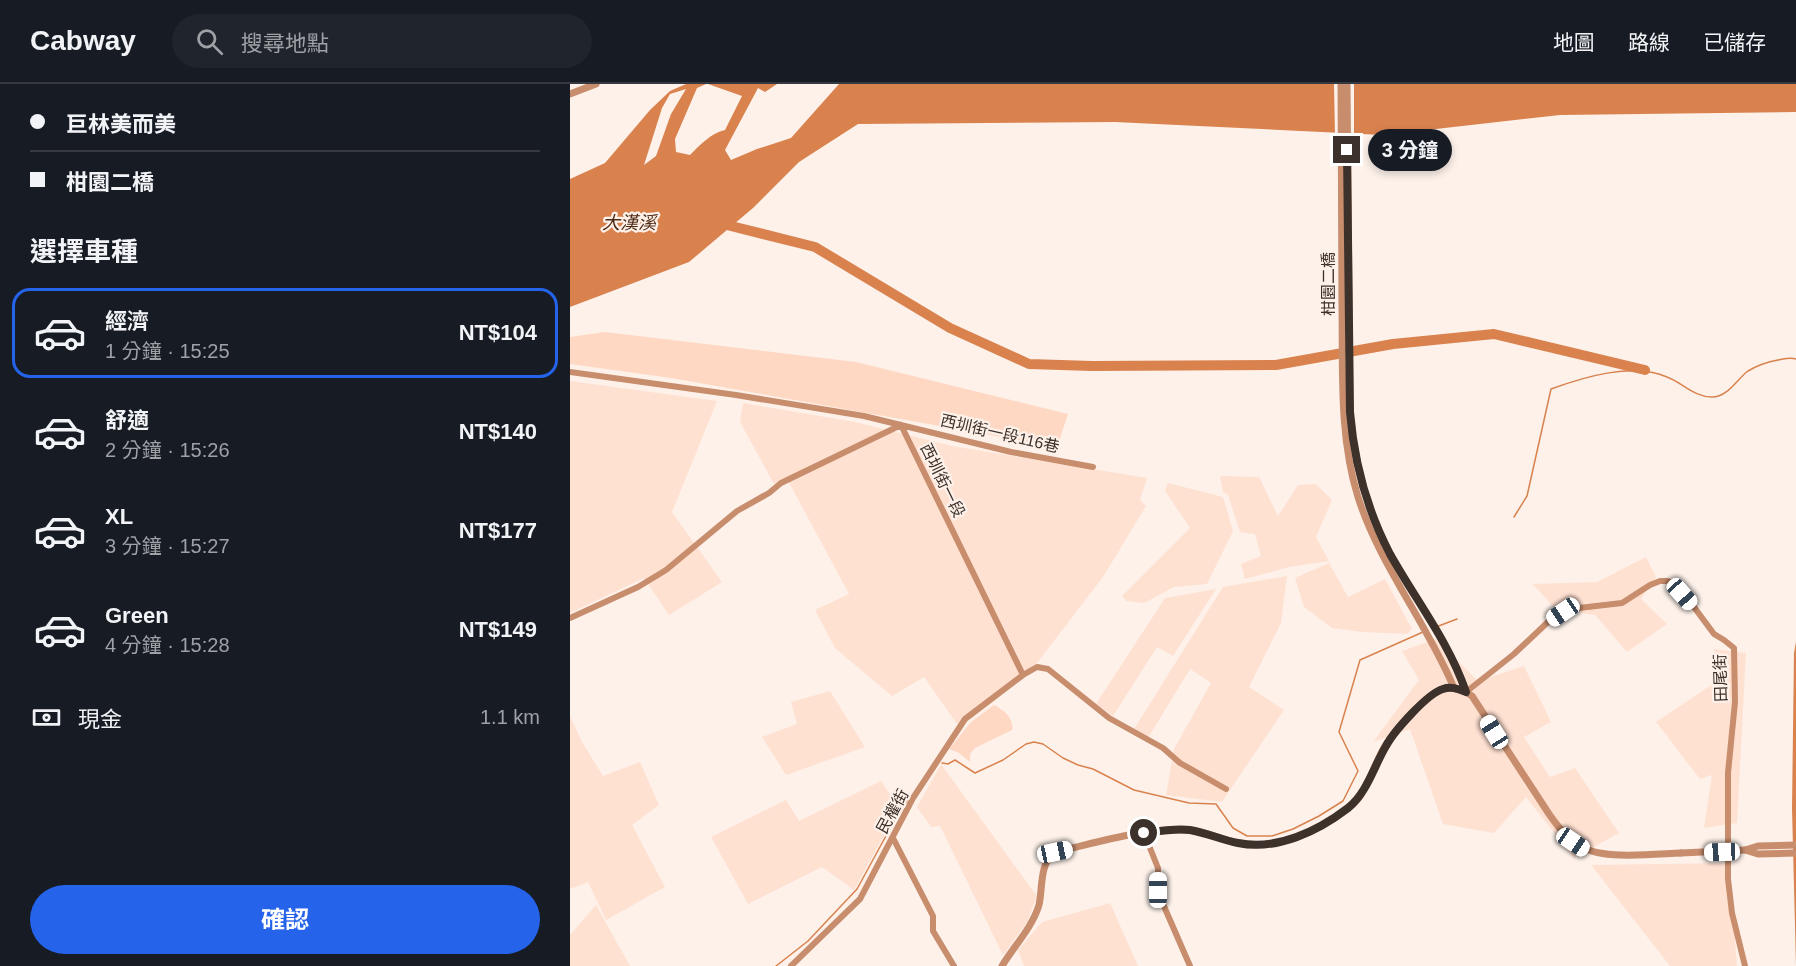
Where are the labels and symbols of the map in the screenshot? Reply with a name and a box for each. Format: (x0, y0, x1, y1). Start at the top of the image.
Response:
callout: 3 分鐘 (1368, 129, 1452, 171)
route end (1333, 136, 1360, 163)
water label: 大漢溪 (602, 213, 659, 233)
street label: 柑園二橋 (1320, 252, 1337, 316)
street label: 西圳街一段116巷 (939, 412, 1061, 455)
street label: 西圳街一段 (917, 441, 968, 520)
car (1663, 575, 1701, 613)
car (1543, 594, 1583, 630)
street label: 田尾街 (1711, 654, 1730, 702)
car (1477, 712, 1511, 752)
street label: 民權街 (873, 786, 912, 836)
route start (1130, 819, 1157, 846)
car (1553, 824, 1593, 860)
car (1036, 839, 1074, 865)
car (1704, 842, 1740, 862)
car (1149, 872, 1167, 908)

